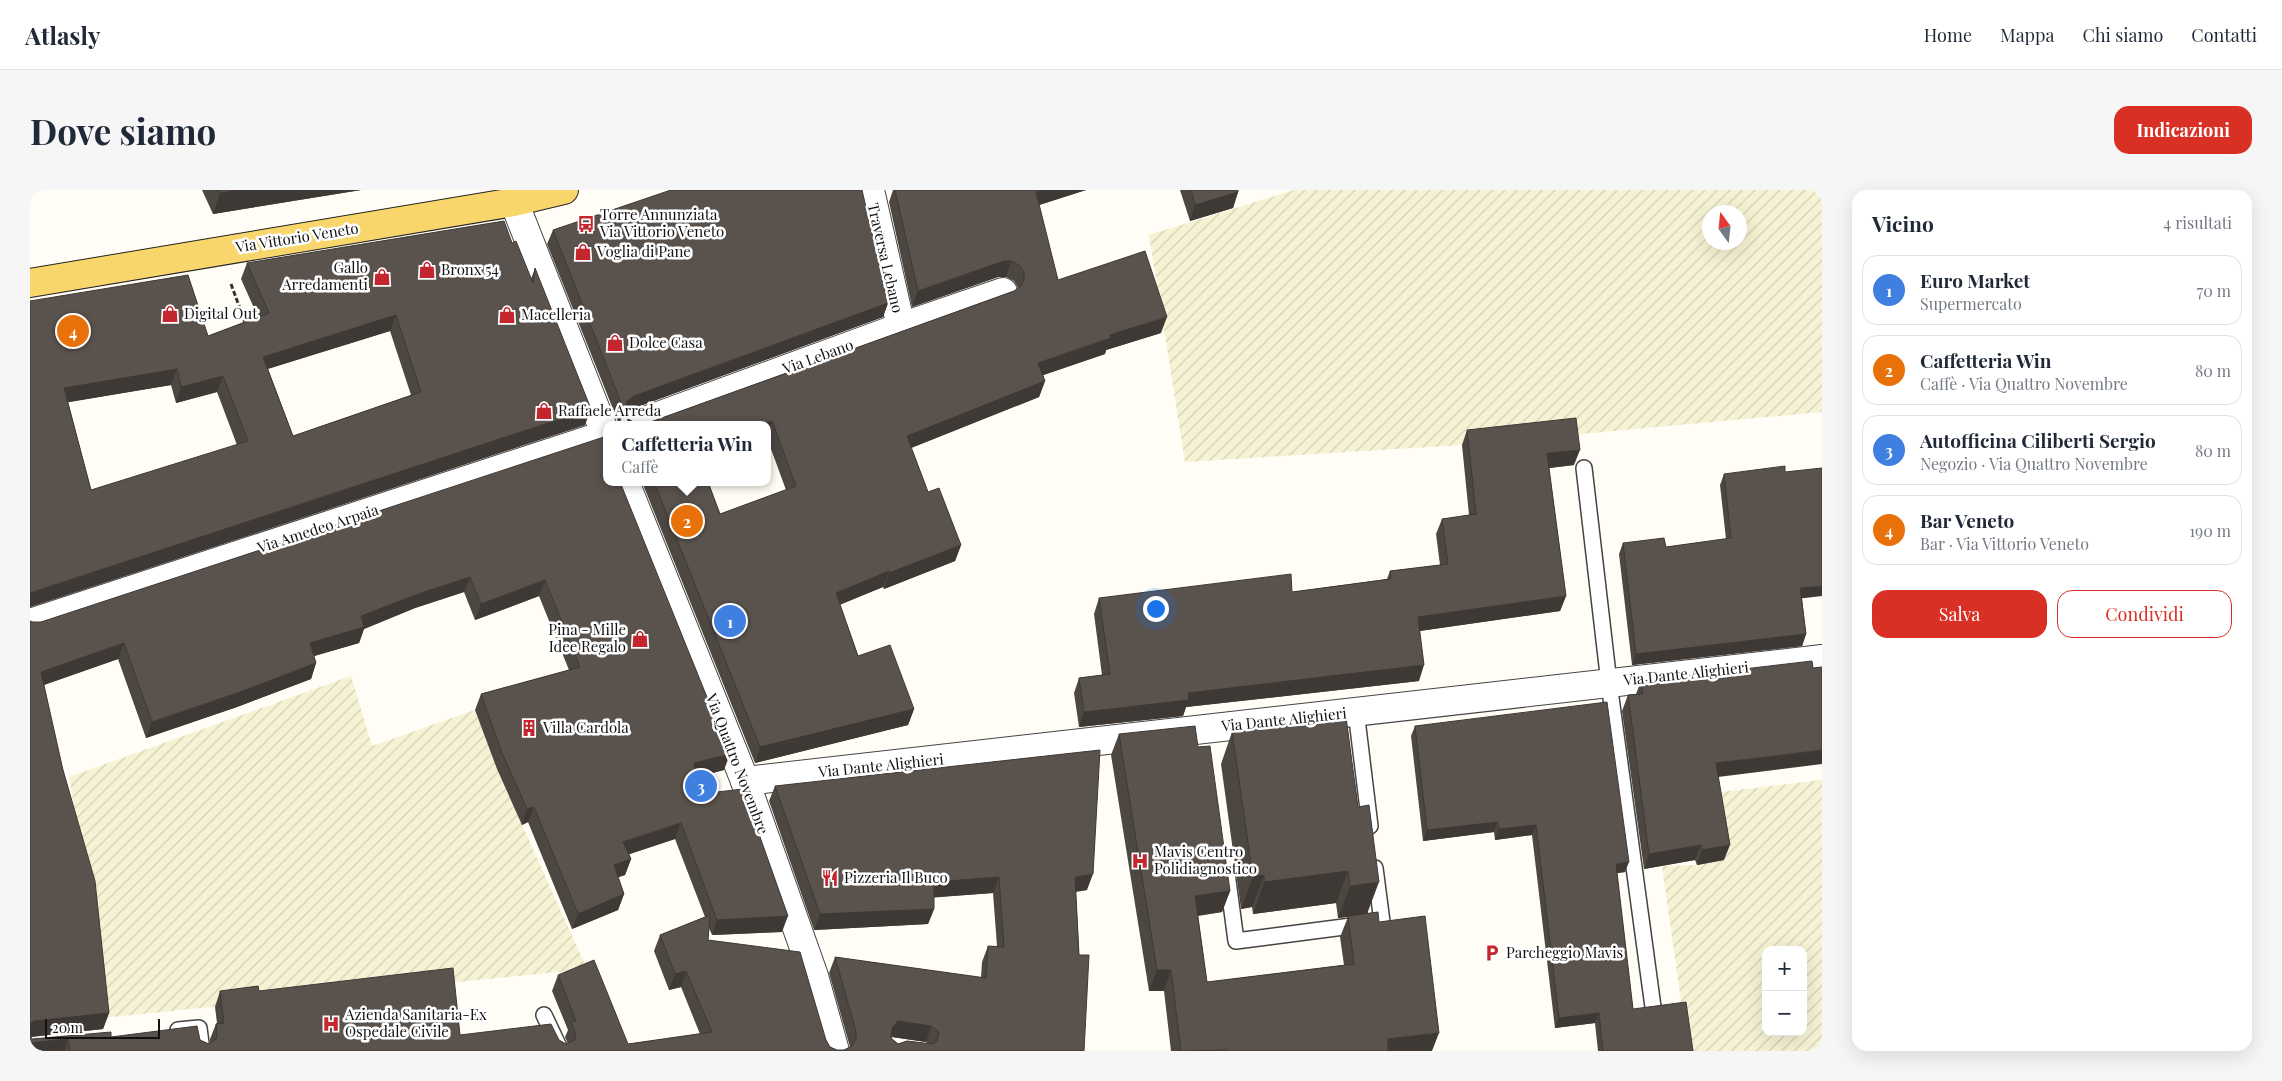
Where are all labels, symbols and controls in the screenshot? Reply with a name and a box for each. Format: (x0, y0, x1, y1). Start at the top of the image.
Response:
text: Atlasly (25, 19, 100, 51)
text: Home (1924, 23, 1972, 47)
text: Mappa (2000, 23, 2055, 47)
text: Chi siamo (2083, 23, 2163, 47)
text: Contatti (2191, 23, 2257, 47)
button: Indicazioni (2114, 106, 2252, 154)
text: Dove siamo (30, 107, 216, 154)
street label: Traversa Lebano (864, 201, 908, 315)
place label: Torre Annunziata Via Vittorio Veneto (599, 204, 724, 241)
north arrow (1702, 205, 1747, 250)
text: Vicino (1872, 209, 1934, 237)
text: 4 risultati (2163, 212, 2232, 233)
bus stop icon: Torre Annunziata Via Vittorio Veneto (576, 214, 596, 234)
street label: Via Vittorio Veneto (233, 217, 360, 257)
place label: Voglia di Pane (596, 241, 691, 261)
shop icon: Voglia di Pane (573, 242, 593, 262)
place label: Gallo Arredamenti (281, 257, 369, 294)
place label: Bronx 54 (441, 259, 499, 279)
shop icon: Bronx 54 (417, 260, 437, 280)
shop icon: Gallo Arredamenti (372, 267, 392, 287)
text: Euro Market (1920, 267, 2030, 293)
text: 1 (1886, 280, 1892, 301)
text: 70 m (2197, 280, 2231, 301)
text: Supermercato (1920, 293, 2022, 314)
place label: Digital Out (184, 303, 258, 323)
shop icon: Digital Out (160, 304, 180, 324)
place label: Macelleria (521, 304, 591, 324)
shop icon: Macelleria (497, 305, 517, 325)
pin: 4 (57, 312, 89, 350)
place label: Dolce Casa (629, 332, 703, 352)
shop icon: Dolce Casa (605, 333, 625, 353)
street label: Via Lebano (779, 334, 856, 378)
text: Caffetteria Win (1920, 347, 2052, 373)
text: 2 (1885, 360, 1893, 381)
text: 80 m (2195, 360, 2231, 381)
text: Caffè · Via Quattro Novembre (1920, 373, 2128, 394)
place label: Raffaele Arreda (558, 400, 662, 420)
shop icon: Raffaele Arreda (534, 401, 554, 421)
popup (603, 421, 771, 486)
text: Autofficina Ciliberti Sergio (1920, 427, 2156, 453)
text: Caffetteria Win (621, 430, 753, 456)
text: 3 (1885, 440, 1893, 461)
text: 80 m (2195, 440, 2231, 461)
text: Negozio · Via Quattro Novembre (1920, 453, 2148, 474)
text: Caffè (621, 456, 658, 477)
street label: Via Amedeo Arpaia (254, 499, 381, 557)
pin: 2 (671, 502, 703, 540)
text: Bar Veneto (1920, 507, 2014, 533)
text: 4 (1885, 520, 1893, 541)
text: 190 m (2189, 520, 2231, 541)
text: Bar · Via Vittorio Veneto (1920, 533, 2089, 554)
button: Salva (1872, 590, 2047, 638)
button: Condividi (2057, 590, 2232, 638)
your location (1143, 596, 1169, 622)
pin: 1 (714, 602, 746, 640)
place label: Pina - Mille Idee Regalo (548, 619, 626, 656)
shop icon: Pina - Mille Idee Regalo (630, 629, 650, 649)
street label: Via Dante Alighieri (1621, 656, 1750, 690)
street label: Via Quattro Novembre (702, 690, 774, 837)
street label: Via Dante Alighieri (1219, 702, 1348, 736)
place label: Villa Cardola (542, 717, 629, 737)
building icon: Villa Cardola (519, 718, 539, 738)
street label: Via Dante Alighieri (816, 748, 945, 782)
pin: 3 (685, 767, 717, 805)
place label: Mavis Centro Polidiagnostico (1154, 841, 1257, 878)
hospital icon: Mavis Centro Polidiagnostico (1130, 851, 1150, 871)
place label: Pizzeria Il Buco (844, 867, 948, 887)
restaurant icon: Pizzeria Il Buco (820, 868, 840, 888)
place label: Parcheggio Mavis (1506, 942, 1623, 962)
parking icon: Parcheggio Mavis (1482, 943, 1502, 963)
map controls (1762, 946, 1807, 1036)
button: + (1762, 946, 1807, 991)
button: − (1762, 991, 1807, 1036)
place label: Azienda Sanitaria-Ex Ospedale Civile (344, 1004, 487, 1041)
hospital icon: Azienda Sanitaria-Ex Ospedale Civile (321, 1014, 341, 1034)
scale bar (45, 1016, 160, 1039)
text: 20 m (52, 1018, 83, 1037)

